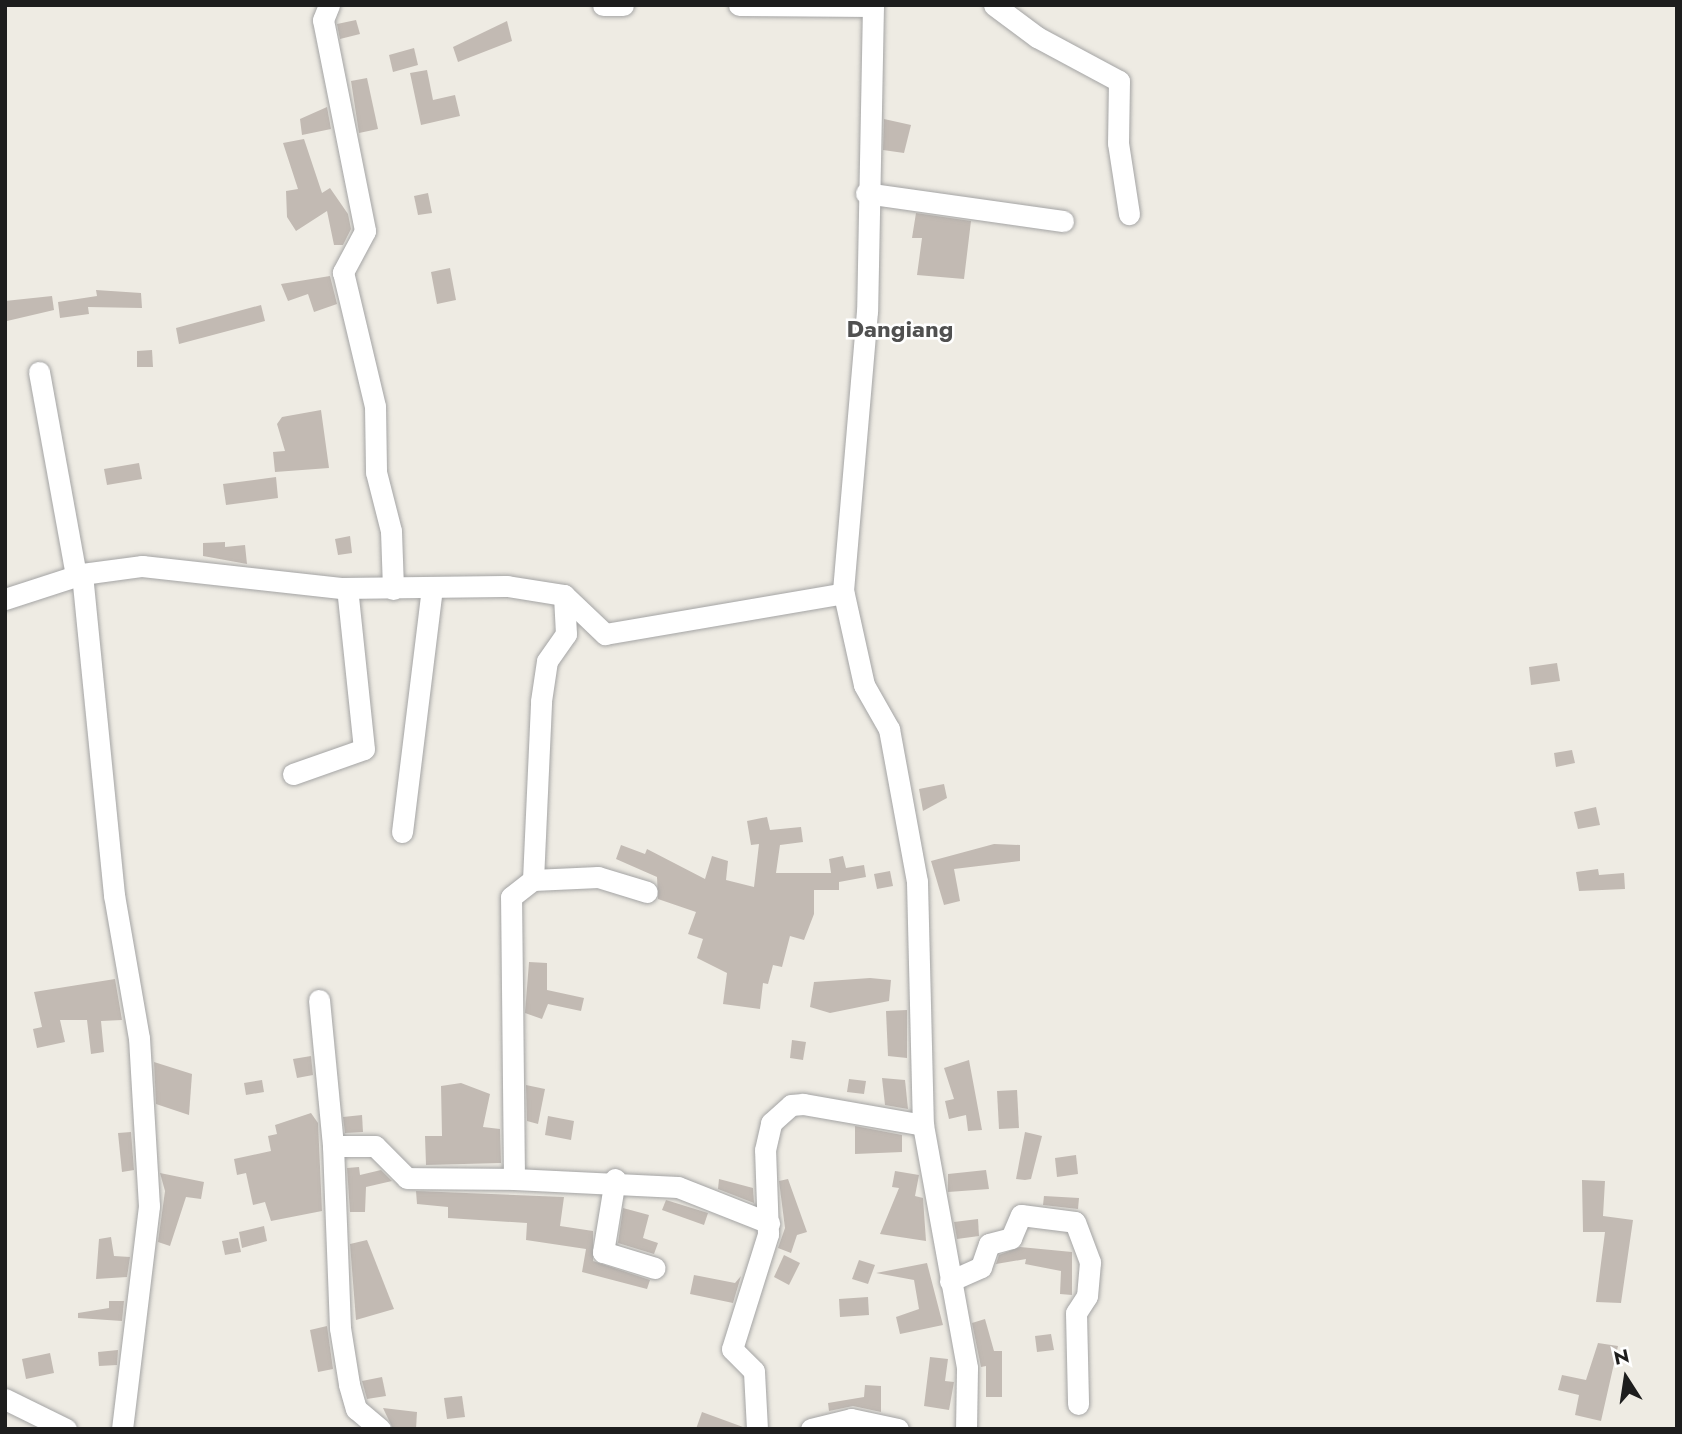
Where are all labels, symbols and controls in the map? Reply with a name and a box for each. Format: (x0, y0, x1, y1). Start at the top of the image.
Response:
district label: Dangiang (847, 315, 953, 343)
text: N (1611, 1342, 1632, 1372)
north arrow (1591, 1343, 1661, 1413)

